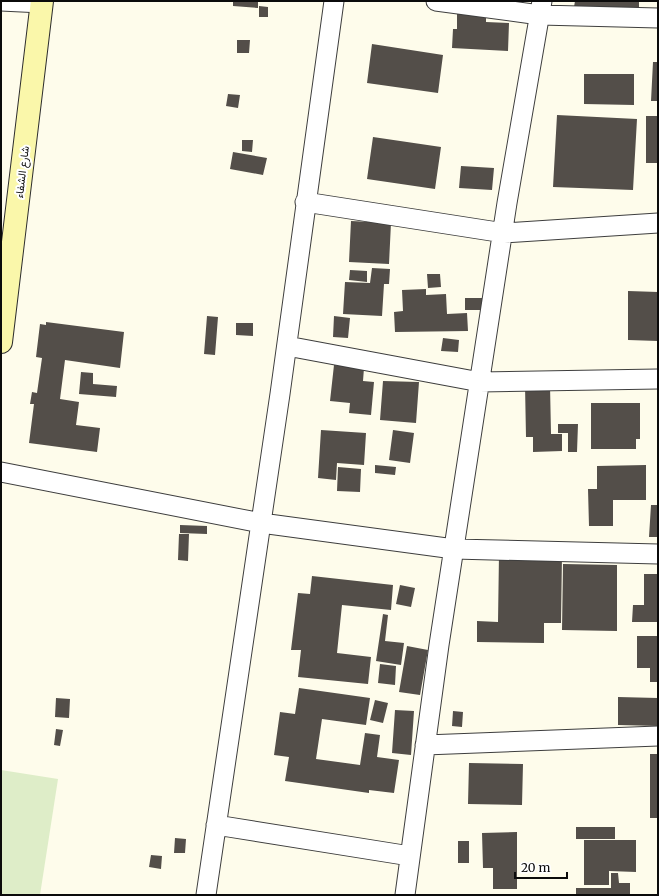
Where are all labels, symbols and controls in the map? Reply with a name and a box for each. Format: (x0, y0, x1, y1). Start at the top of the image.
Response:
street label: شارع الشفاء (12, 145, 33, 199)
scale bar (515, 854, 567, 880)
text: 20 m (521, 860, 550, 875)

